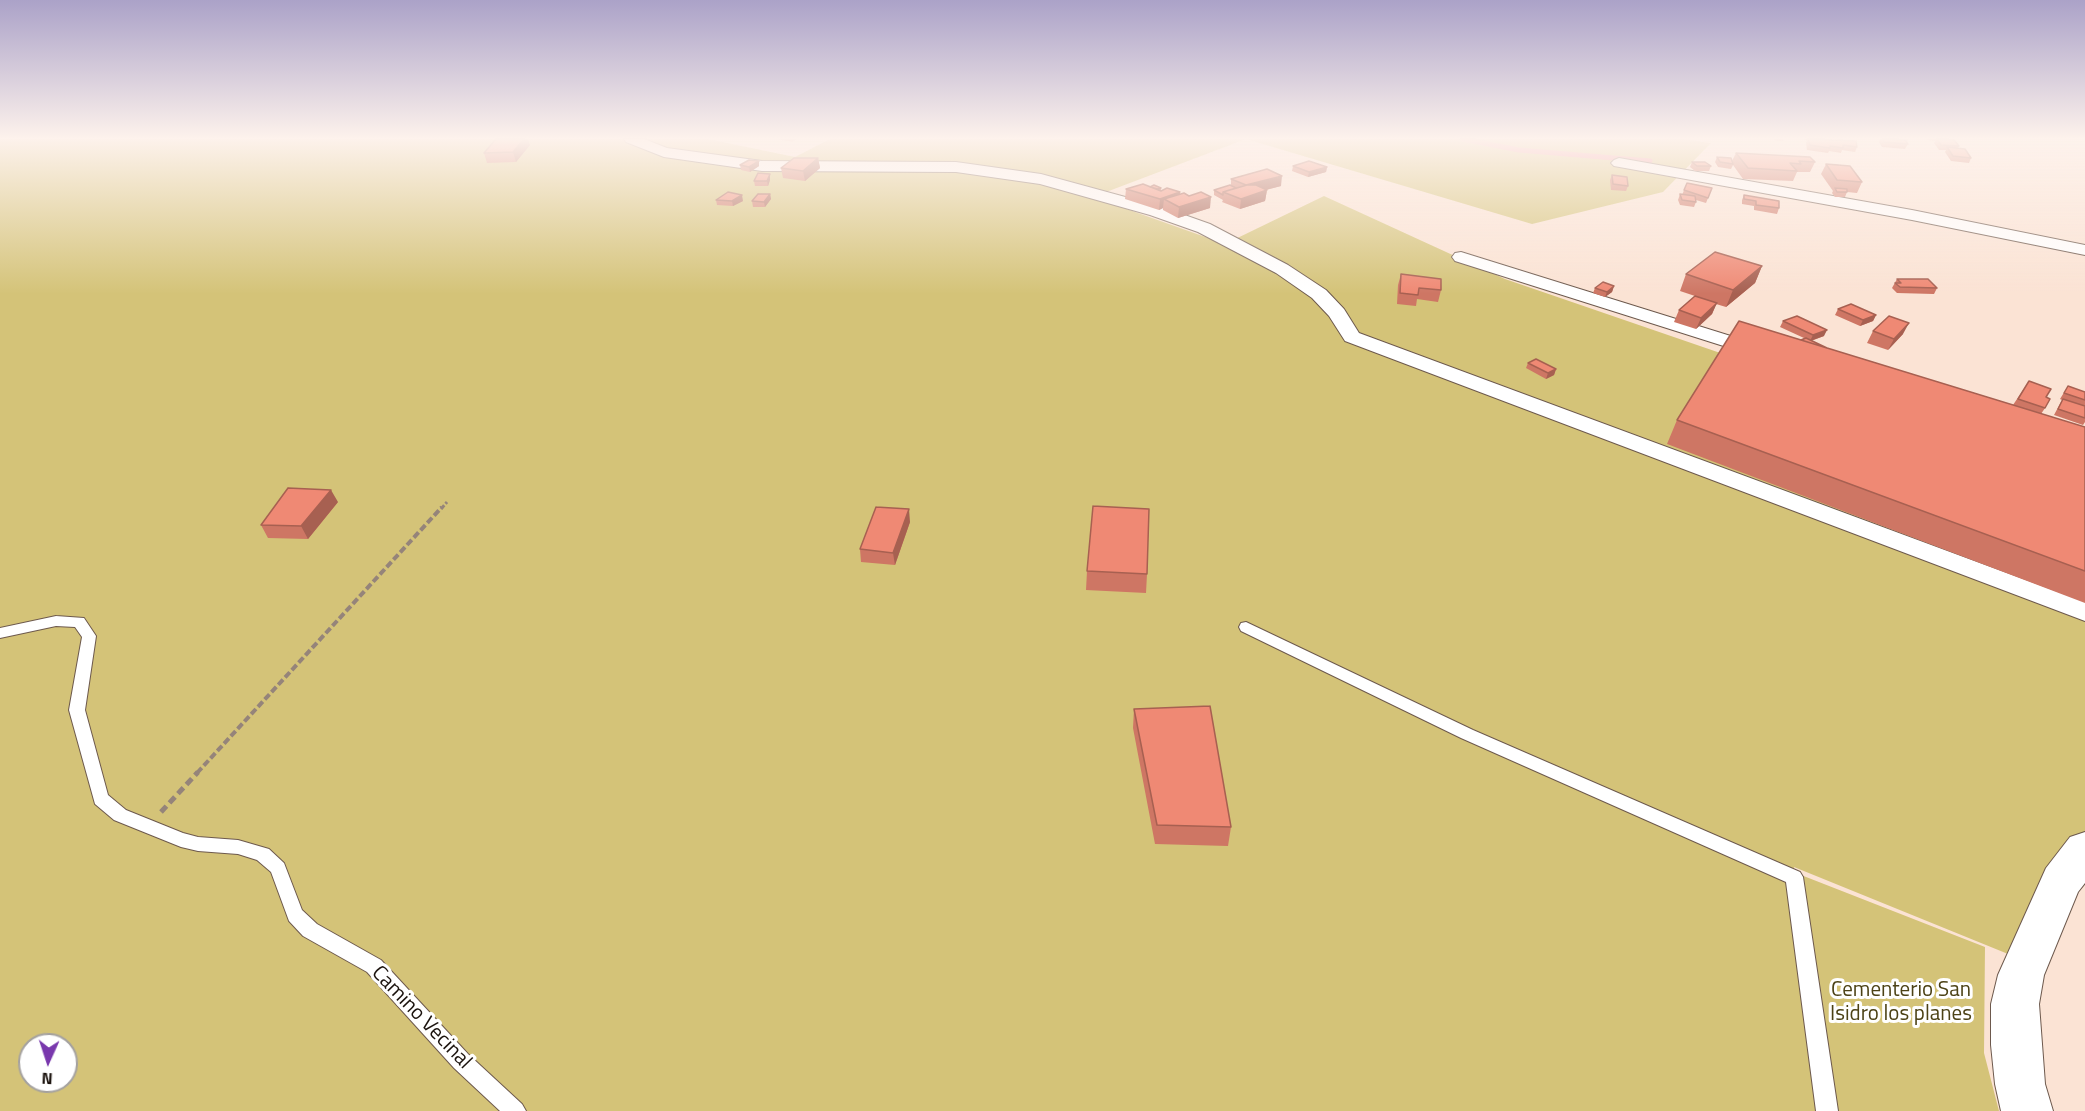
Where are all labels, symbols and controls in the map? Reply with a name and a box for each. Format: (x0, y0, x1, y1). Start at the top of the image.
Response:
street label: Camino Vecinal (366, 961, 476, 1075)
park label: Cementerio San Isidro los planes (1830, 978, 1972, 1028)
north arrow (18, 1033, 78, 1093)
text: N (41, 1067, 53, 1091)

